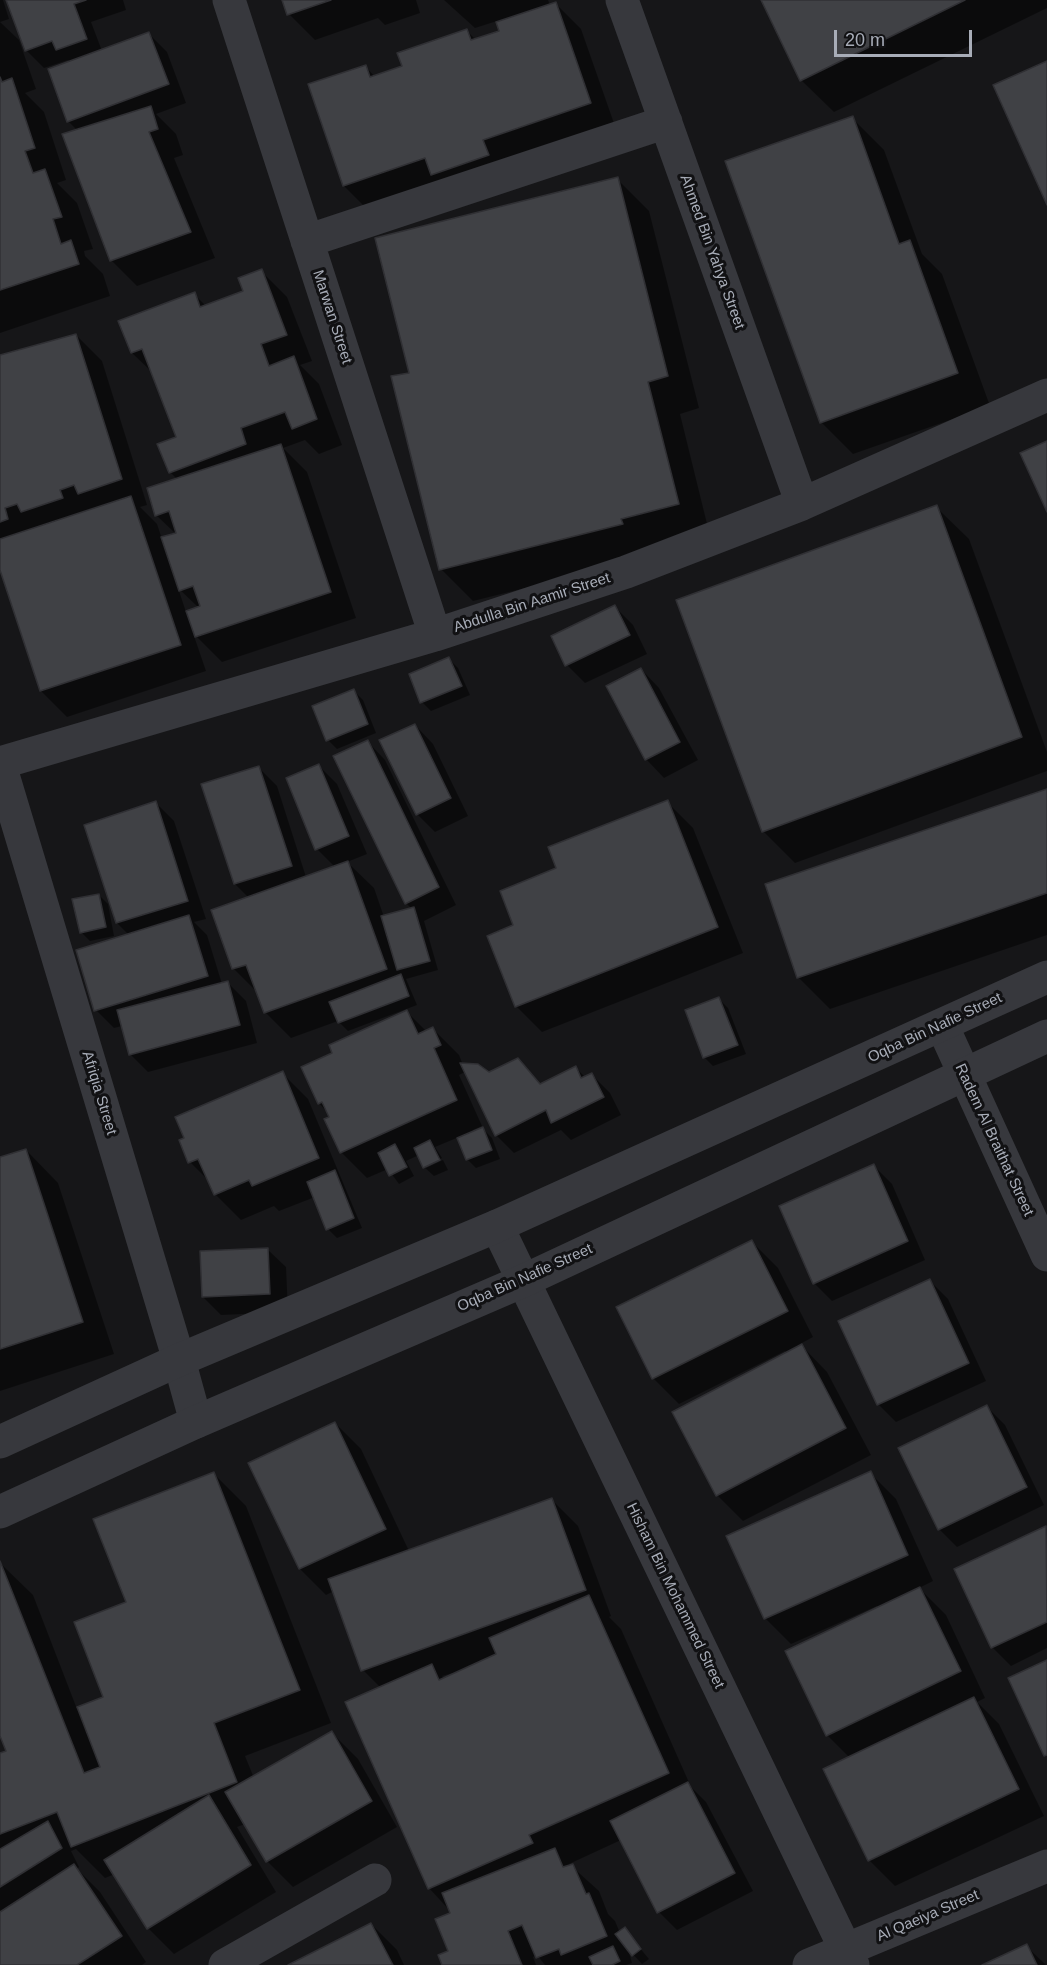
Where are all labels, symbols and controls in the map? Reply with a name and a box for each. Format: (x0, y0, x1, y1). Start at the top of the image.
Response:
scale bar (837, 18, 975, 56)
text: 20 m (845, 30, 885, 50)
street label: Ahmed Bin Yahya Street (676, 172, 748, 332)
street label: Marwan Street (308, 268, 356, 366)
street label: Abdulla Bin Aamir Street (452, 569, 612, 637)
street label: Oqba Bin Nafie Street (865, 989, 1005, 1067)
street label: Afriqia Street (78, 1049, 120, 1137)
street label: Radem Al Braithat Street (951, 1061, 1037, 1219)
street label: Oqba Bin Nafie Street (455, 1240, 595, 1316)
street label: Hisham Bin Mohammed Street (622, 1500, 728, 1692)
street label: Al Qaeiya Street (874, 1886, 982, 1946)

